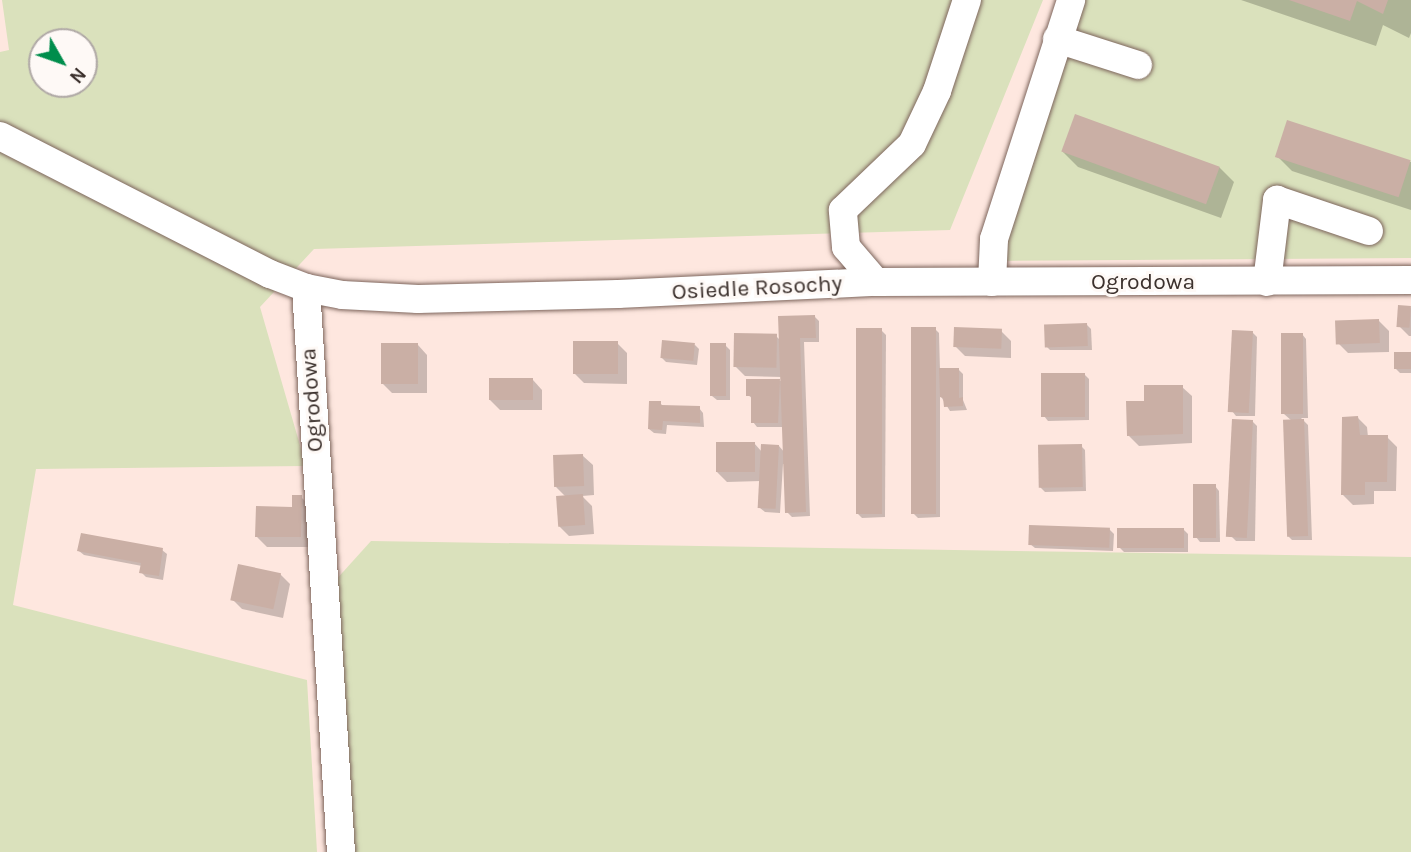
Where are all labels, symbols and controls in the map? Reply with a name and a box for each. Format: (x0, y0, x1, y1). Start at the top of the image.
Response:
north arrow (28, 28, 98, 98)
text: N (65, 63, 90, 88)
street label: Ogrodowa (1091, 268, 1195, 296)
street label: Osiedle Rosochy (671, 270, 843, 306)
street label: Ogrodowa (295, 347, 329, 453)

